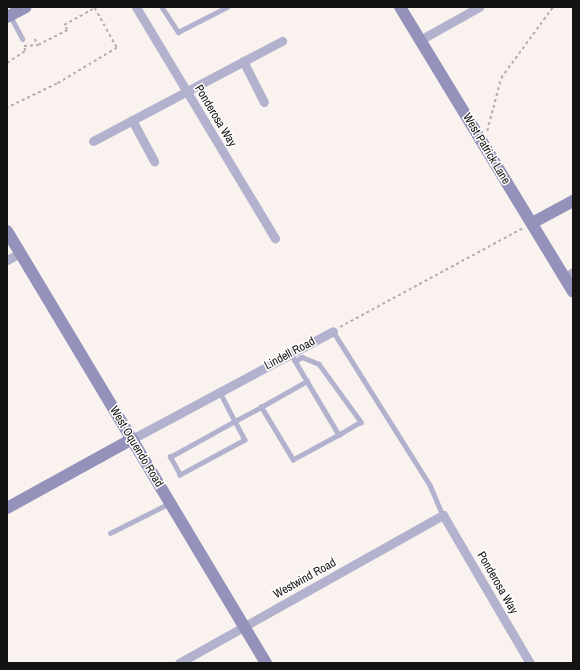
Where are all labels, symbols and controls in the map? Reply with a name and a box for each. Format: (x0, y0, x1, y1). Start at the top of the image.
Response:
street label: Ponderosa Way (191, 82, 239, 150)
street label: West Patrick Lane (459, 111, 513, 187)
street label: Lindell Road (262, 335, 318, 373)
street label: West Oquendo Road (106, 404, 166, 490)
street label: Ponderosa Way (473, 549, 521, 617)
street label: Westwind Road (271, 556, 339, 602)

